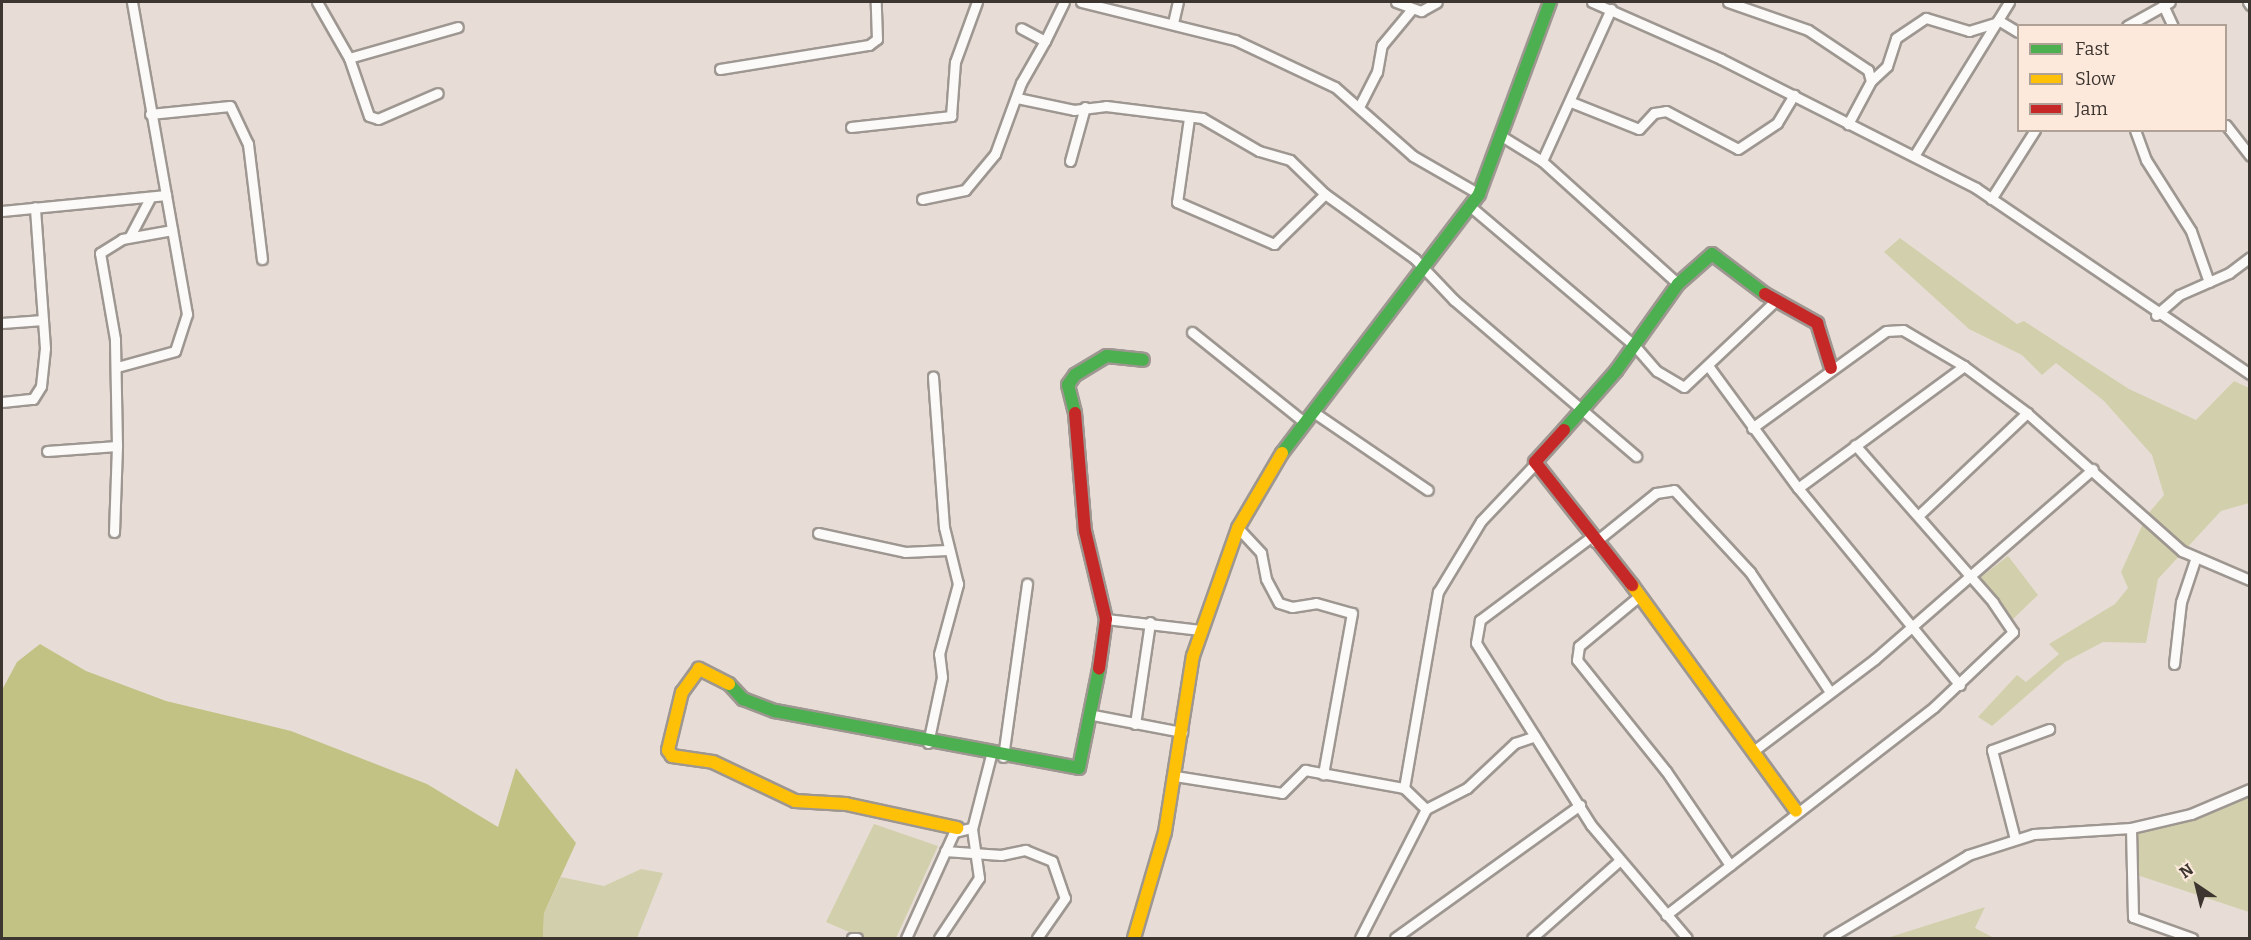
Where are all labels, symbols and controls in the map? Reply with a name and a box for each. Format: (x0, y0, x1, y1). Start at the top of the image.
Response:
legend (2017, 24, 2227, 132)
text: Fast (2075, 38, 2110, 60)
text: Slow (2075, 68, 2115, 90)
text: Jam (2075, 98, 2108, 120)
north arrow (2167, 856, 2227, 916)
text: N (2176, 860, 2197, 882)

